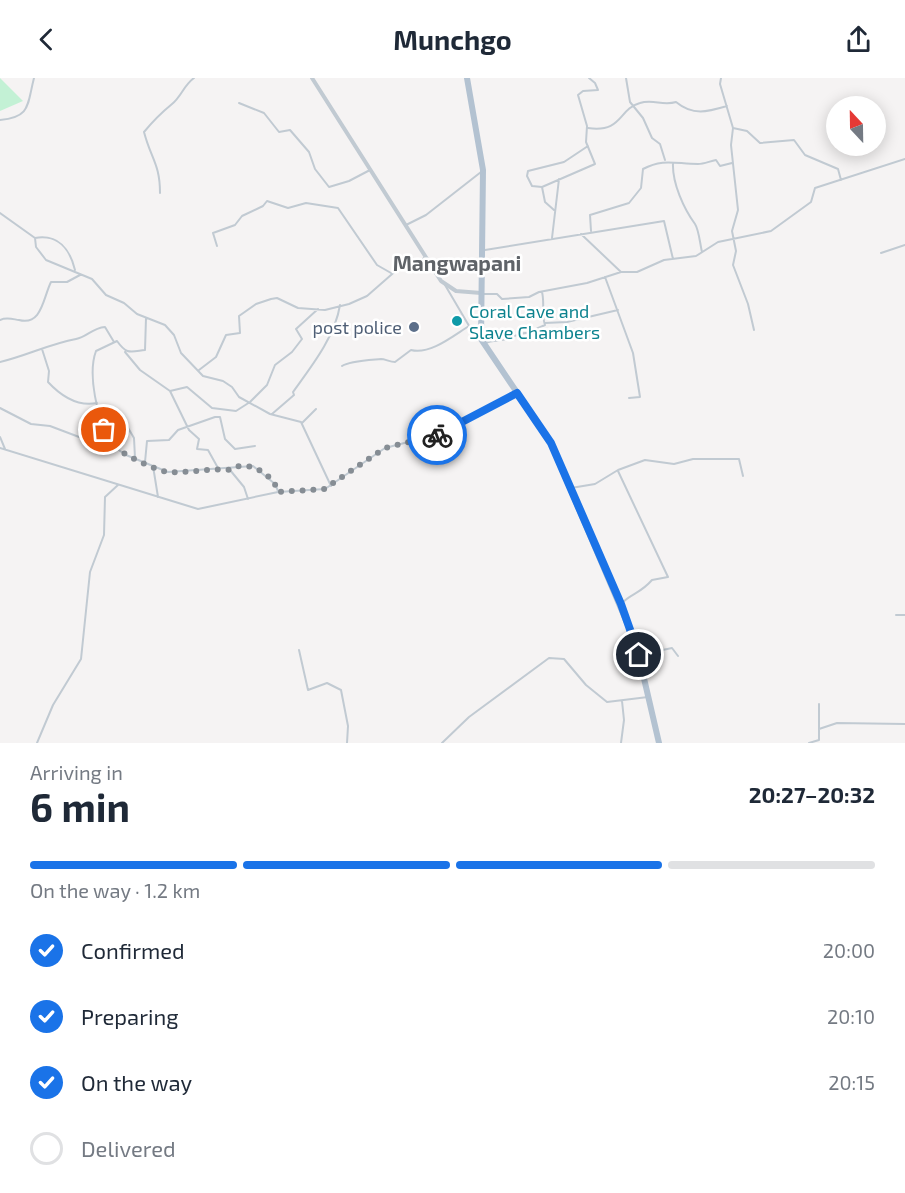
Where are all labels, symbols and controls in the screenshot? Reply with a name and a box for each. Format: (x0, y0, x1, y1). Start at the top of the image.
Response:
icon: back (30, 23, 63, 56)
text: Munchgo (393, 23, 512, 55)
icon: share (842, 23, 875, 56)
north arrow (826, 96, 886, 156)
map controls (826, 96, 886, 156)
district label: Mangwapani (393, 250, 521, 275)
place label: Coral Cave and Slave Chambers (469, 300, 600, 343)
marker: Coral Cave and Slave Chambers (450, 314, 464, 328)
place label: post police (313, 316, 402, 338)
marker: post police (407, 320, 421, 334)
pin (78, 404, 129, 455)
courier (407, 405, 467, 465)
icon: bag (87, 413, 120, 446)
icon: bike (421, 419, 454, 452)
pin (613, 629, 664, 680)
icon: home (622, 638, 655, 671)
text: Arriving in (30, 760, 123, 784)
text: 20:27–20:32 (749, 781, 875, 807)
text: 6 min (30, 783, 130, 830)
text: On the way · 1.2 km (30, 878, 200, 902)
icon: check (30, 934, 63, 967)
text: Confirmed (81, 937, 185, 963)
text: 20:00 (823, 938, 875, 962)
icon: check (30, 1000, 63, 1033)
text: Preparing (81, 1003, 179, 1029)
text: 20:10 (827, 1004, 875, 1028)
icon: check (30, 1066, 63, 1099)
text: On the way (81, 1069, 192, 1095)
text: 20:15 (828, 1070, 875, 1094)
text: Delivered (81, 1135, 176, 1161)

